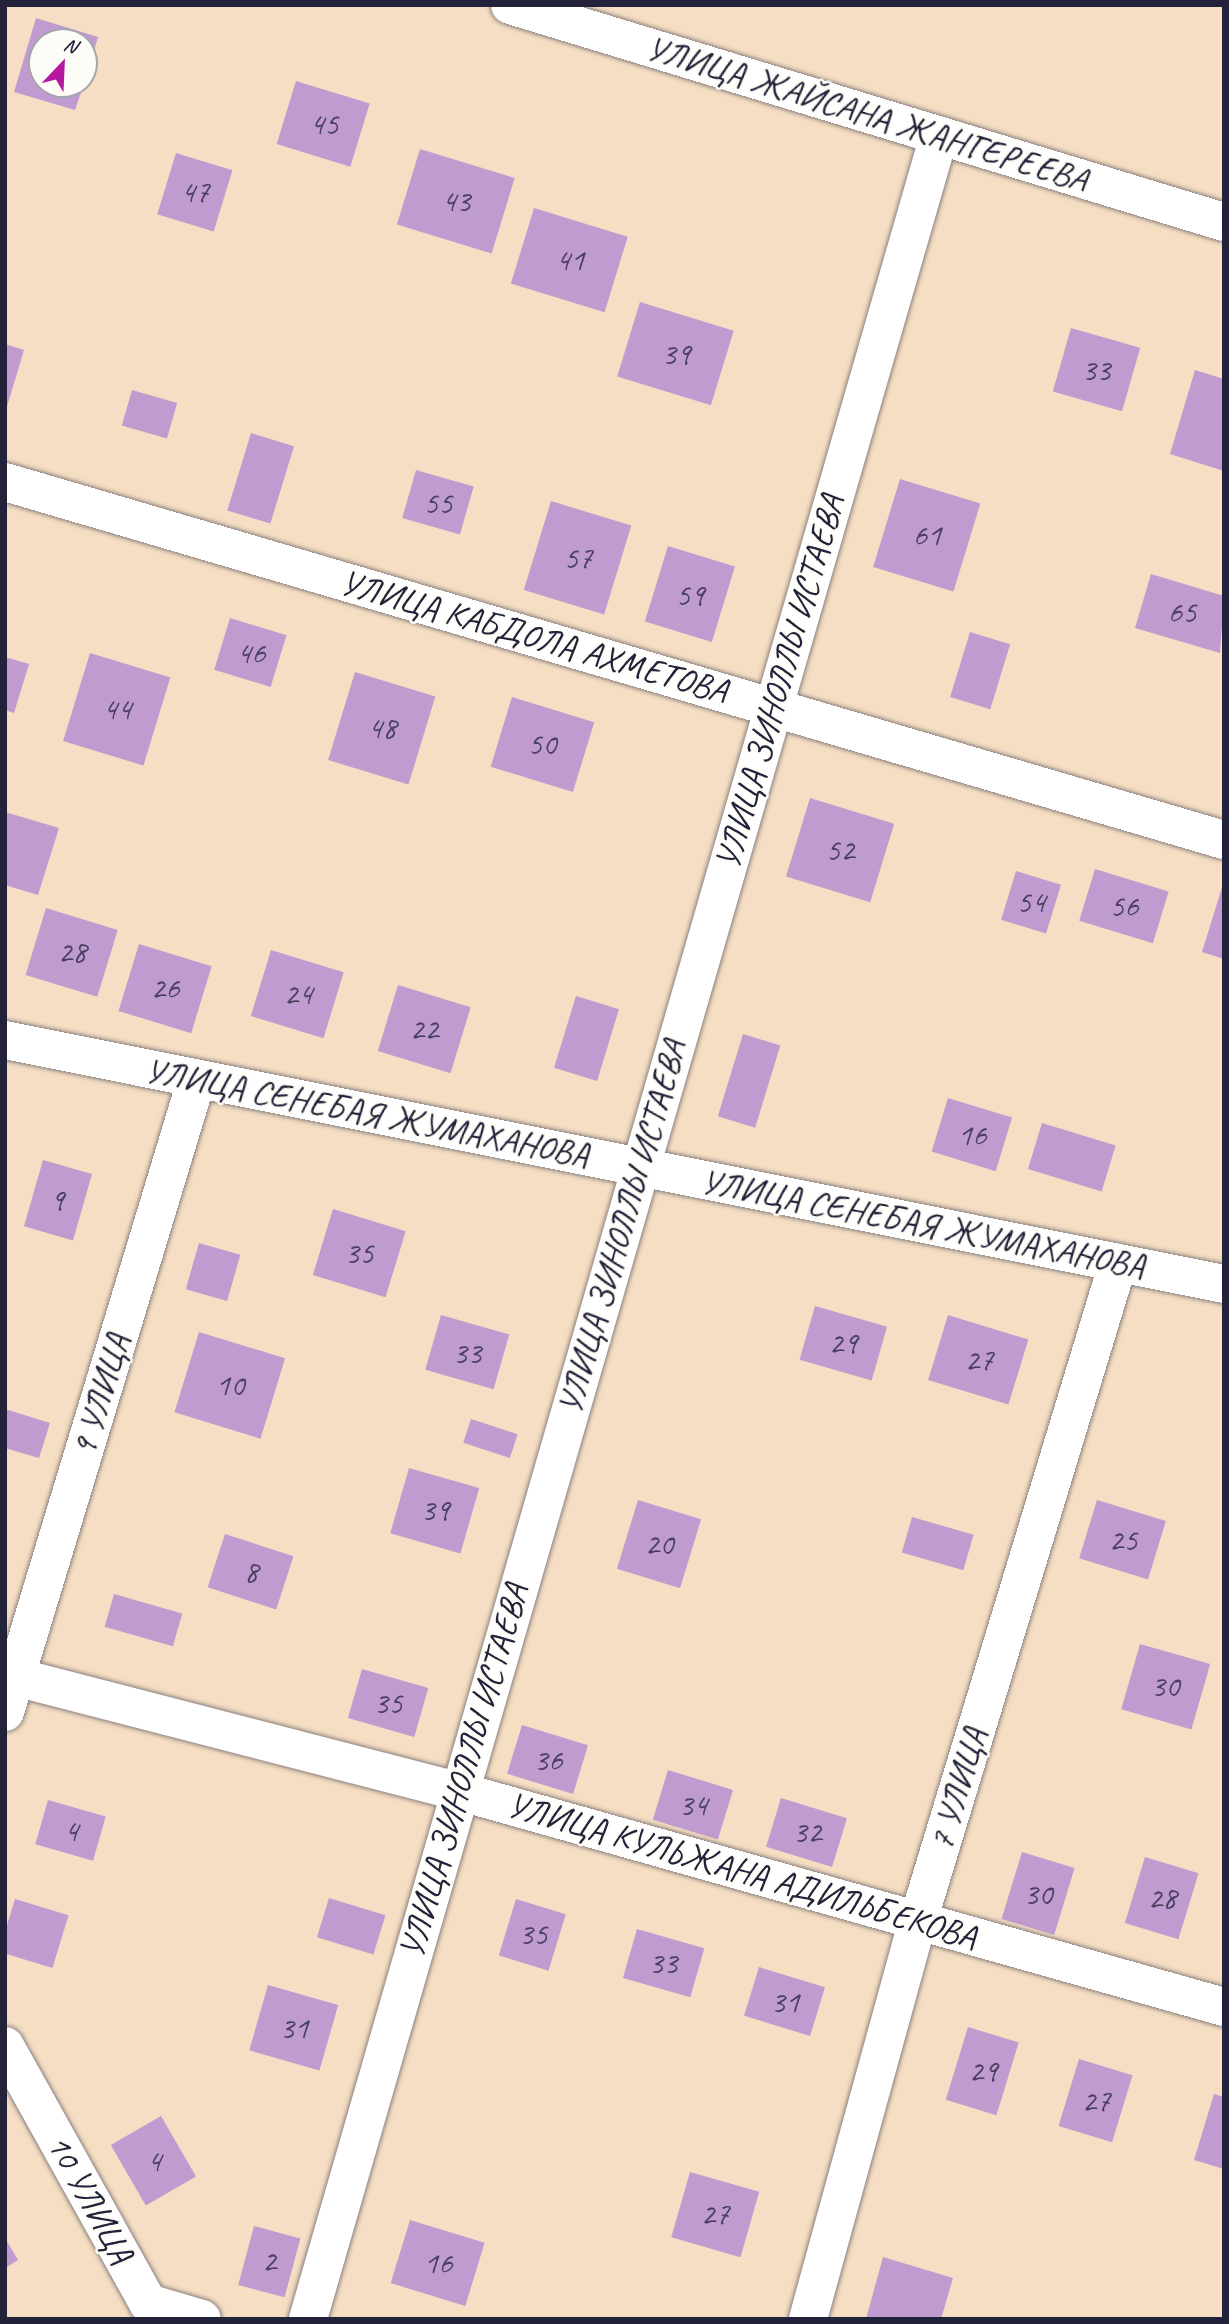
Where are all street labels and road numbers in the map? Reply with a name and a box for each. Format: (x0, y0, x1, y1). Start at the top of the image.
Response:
street label: УЛИЦА ЖАЙСАНА ЖАНГЕРЕЕВА (646, 28, 1088, 200)
street label: УЛИЦА ЗИНОЛЛЫ ИСТАЕВА (706, 489, 854, 875)
street label: УЛИЦА КАБДОЛА АХМЕТОВА (335, 561, 733, 713)
street label: УЛИЦА ЗИНОЛЛЫ ИСТАЕВА (548, 1034, 696, 1420)
street label: УЛИЦА СЕНЕБАЯ ЖУМАХАНОВА (145, 1050, 589, 1176)
street label: УЛИЦА СЕНЕБАЯ ЖУМАХАНОВА (701, 1161, 1145, 1287)
street label: 9 УЛИЦА (63, 1329, 139, 1461)
street label: УЛИЦА ЗИНОЛЛЫ ИСТАЕВА (390, 1578, 538, 1964)
street label: 7 УЛИЦА (920, 1723, 996, 1855)
street label: УЛИЦА КУЛЬЖАНА АДИЛЬБЕКОВА (505, 1785, 979, 1957)
street label: 10 УЛИЦА (37, 2127, 143, 2271)

